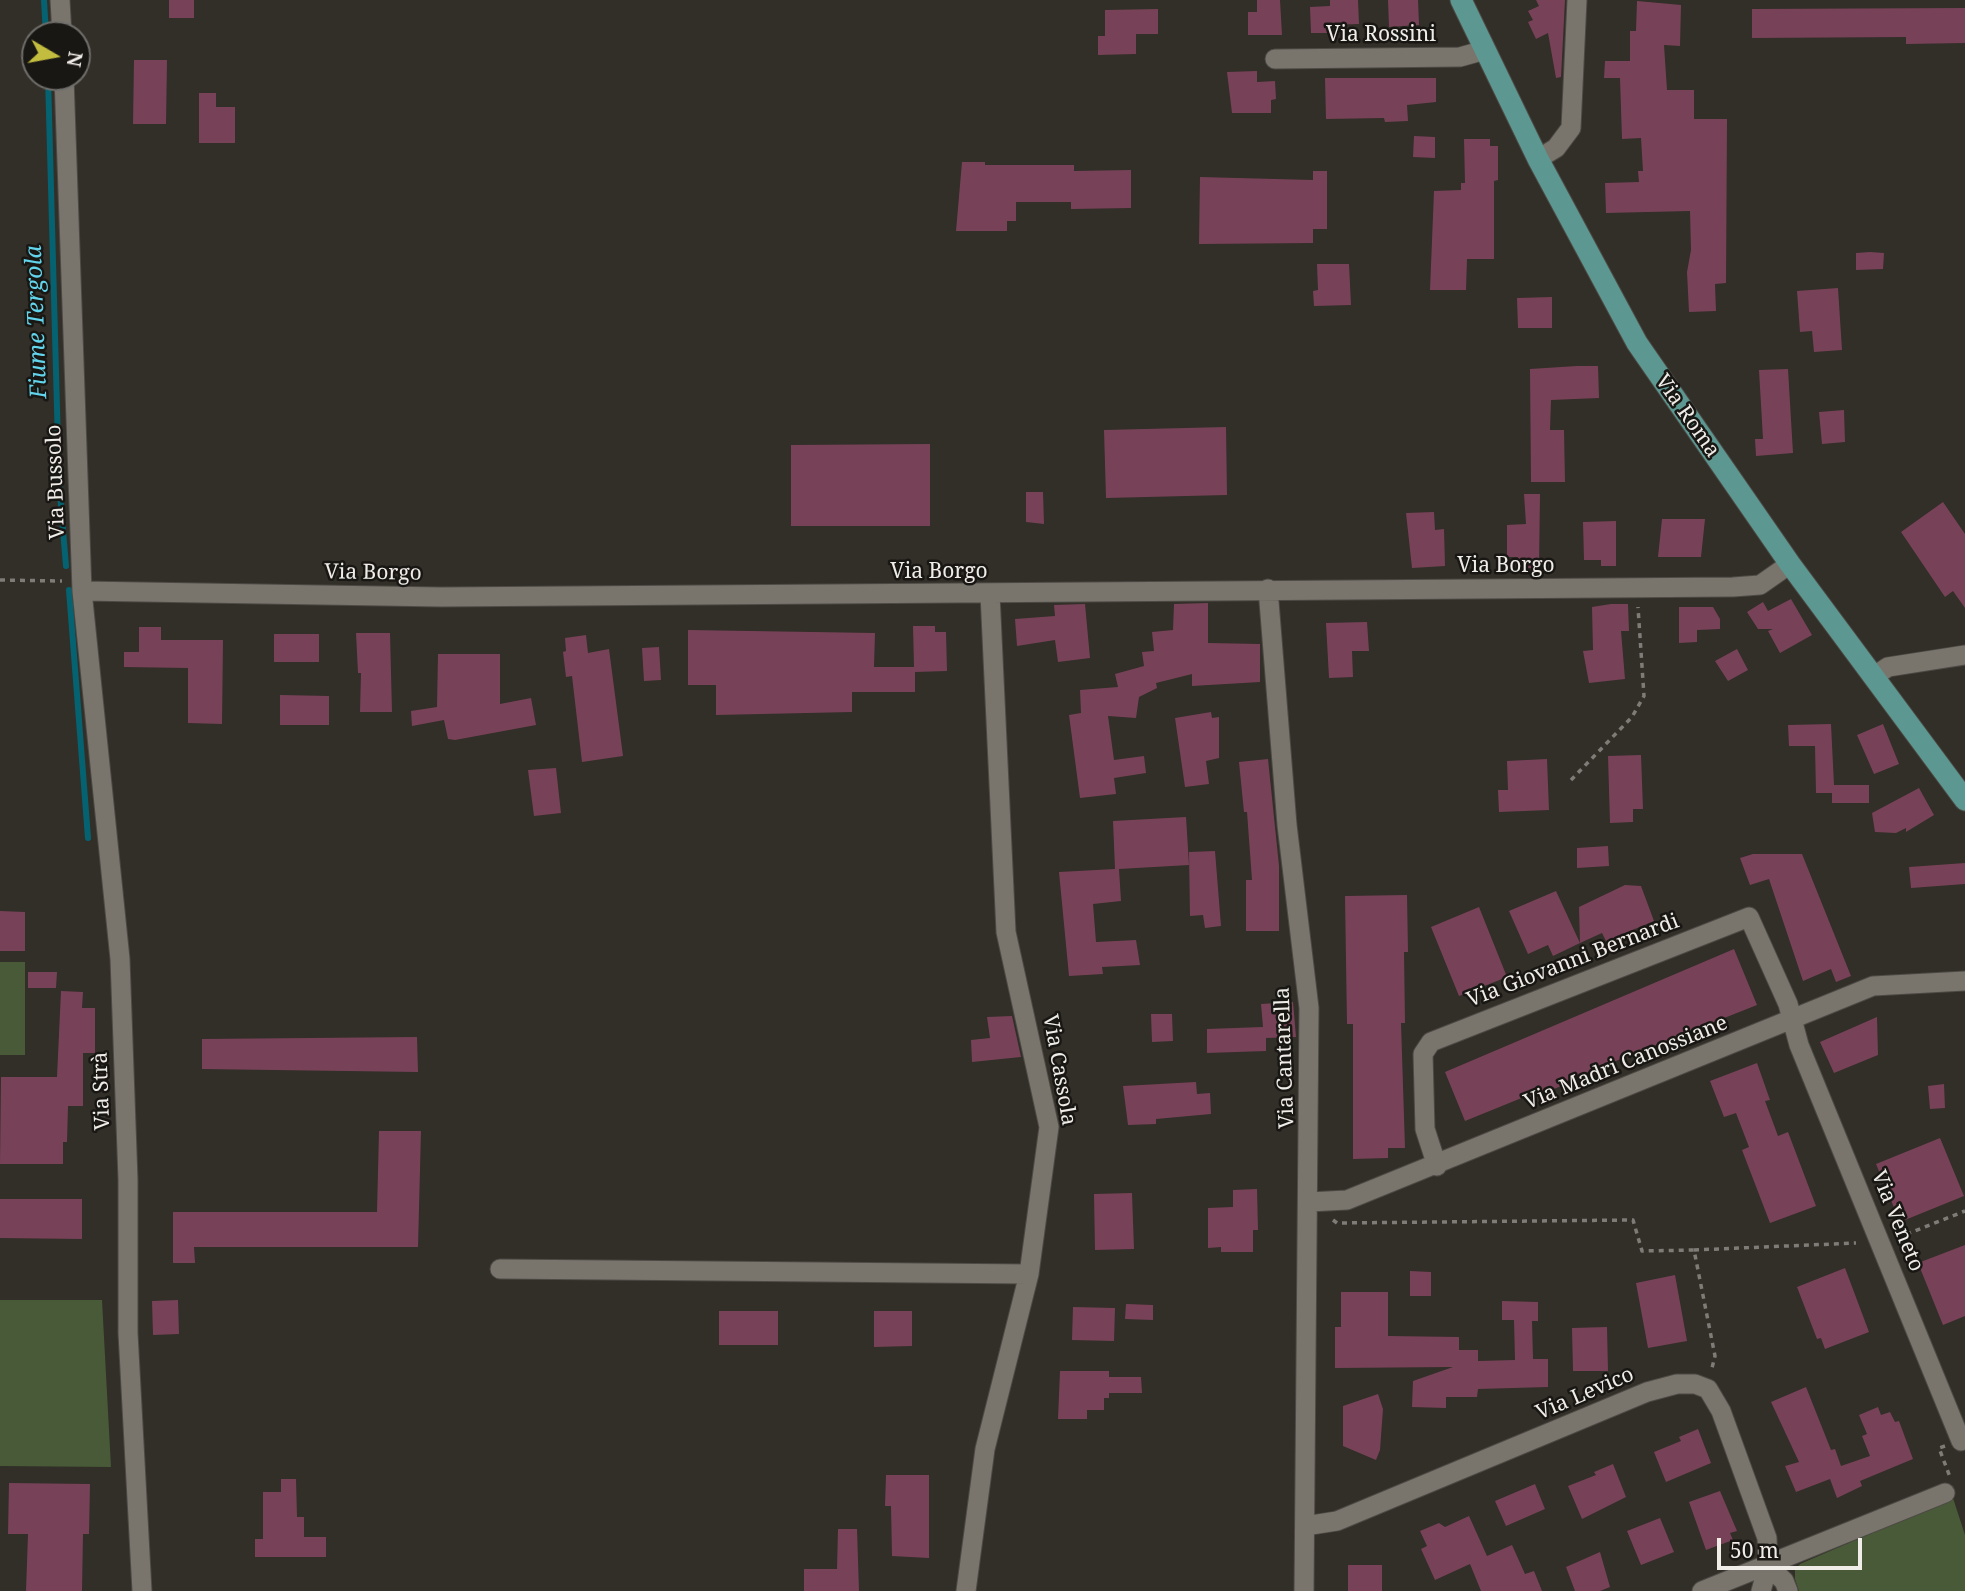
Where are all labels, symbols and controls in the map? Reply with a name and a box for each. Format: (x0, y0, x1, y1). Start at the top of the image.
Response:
north arrow (21, 21, 91, 91)
street label: Via Rossini (1326, 22, 1436, 48)
text: N (61, 50, 89, 69)
water label: Fiume Tergola (21, 245, 53, 399)
street label: Via Roma (1649, 370, 1725, 462)
street label: Via Bussolo (41, 424, 71, 540)
street label: Via Borgo (1457, 553, 1555, 579)
street label: Via Borgo (890, 559, 988, 585)
street label: Via Borgo (324, 560, 422, 586)
street label: Via Giovanni Bernardi (1463, 909, 1683, 1013)
street label: Via Cantarella (1270, 987, 1300, 1129)
street label: Via Madri Canossiane (1521, 1011, 1731, 1115)
street label: Via Cassola (1037, 1013, 1081, 1127)
street label: Via Strà (88, 1051, 116, 1131)
street label: Via Veneto (1865, 1167, 1929, 1275)
street label: Via Levico (1532, 1362, 1638, 1426)
scale bar (1720, 1524, 1865, 1568)
text: 50 m (1730, 1536, 1779, 1564)

